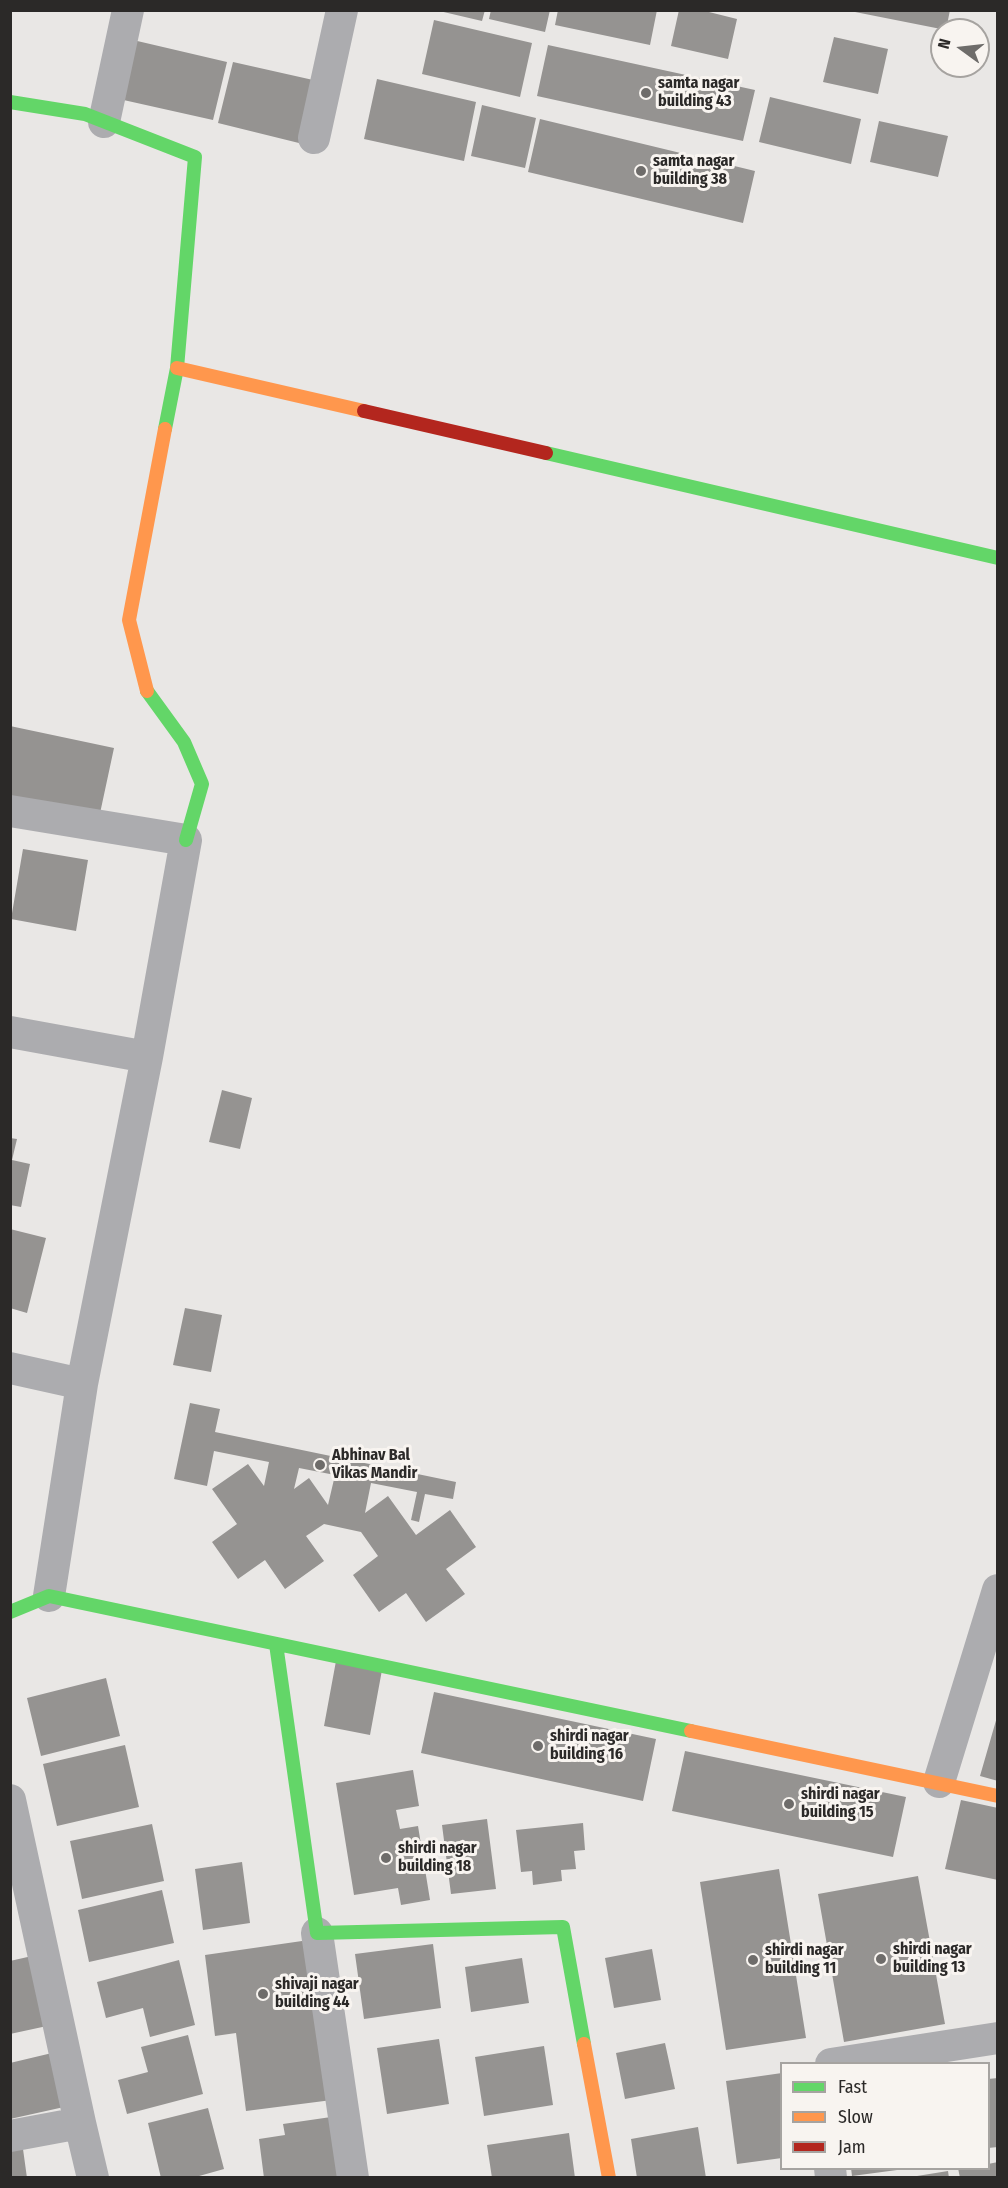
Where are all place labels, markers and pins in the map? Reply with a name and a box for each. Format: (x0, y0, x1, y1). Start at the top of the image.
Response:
place label: samta nagar building 43 (658, 74, 739, 112)
marker: samta nagar building 43 (639, 86, 653, 100)
place label: samta nagar building 38 (653, 152, 734, 190)
marker: samta nagar building 38 (634, 164, 648, 178)
place label: Abhinav Bal Vikas Mandir (332, 1446, 417, 1484)
marker: Abhinav Bal Vikas Mandir (313, 1458, 327, 1472)
place label: shirdi nagar building 16 (550, 1727, 629, 1765)
marker: shirdi nagar building 16 (531, 1739, 545, 1753)
place label: shirdi nagar building 15 (801, 1785, 880, 1823)
marker: shirdi nagar building 15 (782, 1797, 796, 1811)
place label: shirdi nagar building 18 (398, 1839, 477, 1877)
marker: shirdi nagar building 18 (379, 1851, 393, 1865)
place label: shirdi nagar building 13 (893, 1940, 972, 1978)
place label: shirdi nagar building 11 (765, 1941, 844, 1979)
marker: shirdi nagar building 13 (874, 1952, 888, 1966)
marker: shirdi nagar building 11 (746, 1953, 760, 1967)
place label: shivaji nagar building 44 (275, 1975, 359, 2013)
marker: shivaji nagar building 44 (256, 1987, 270, 2001)

